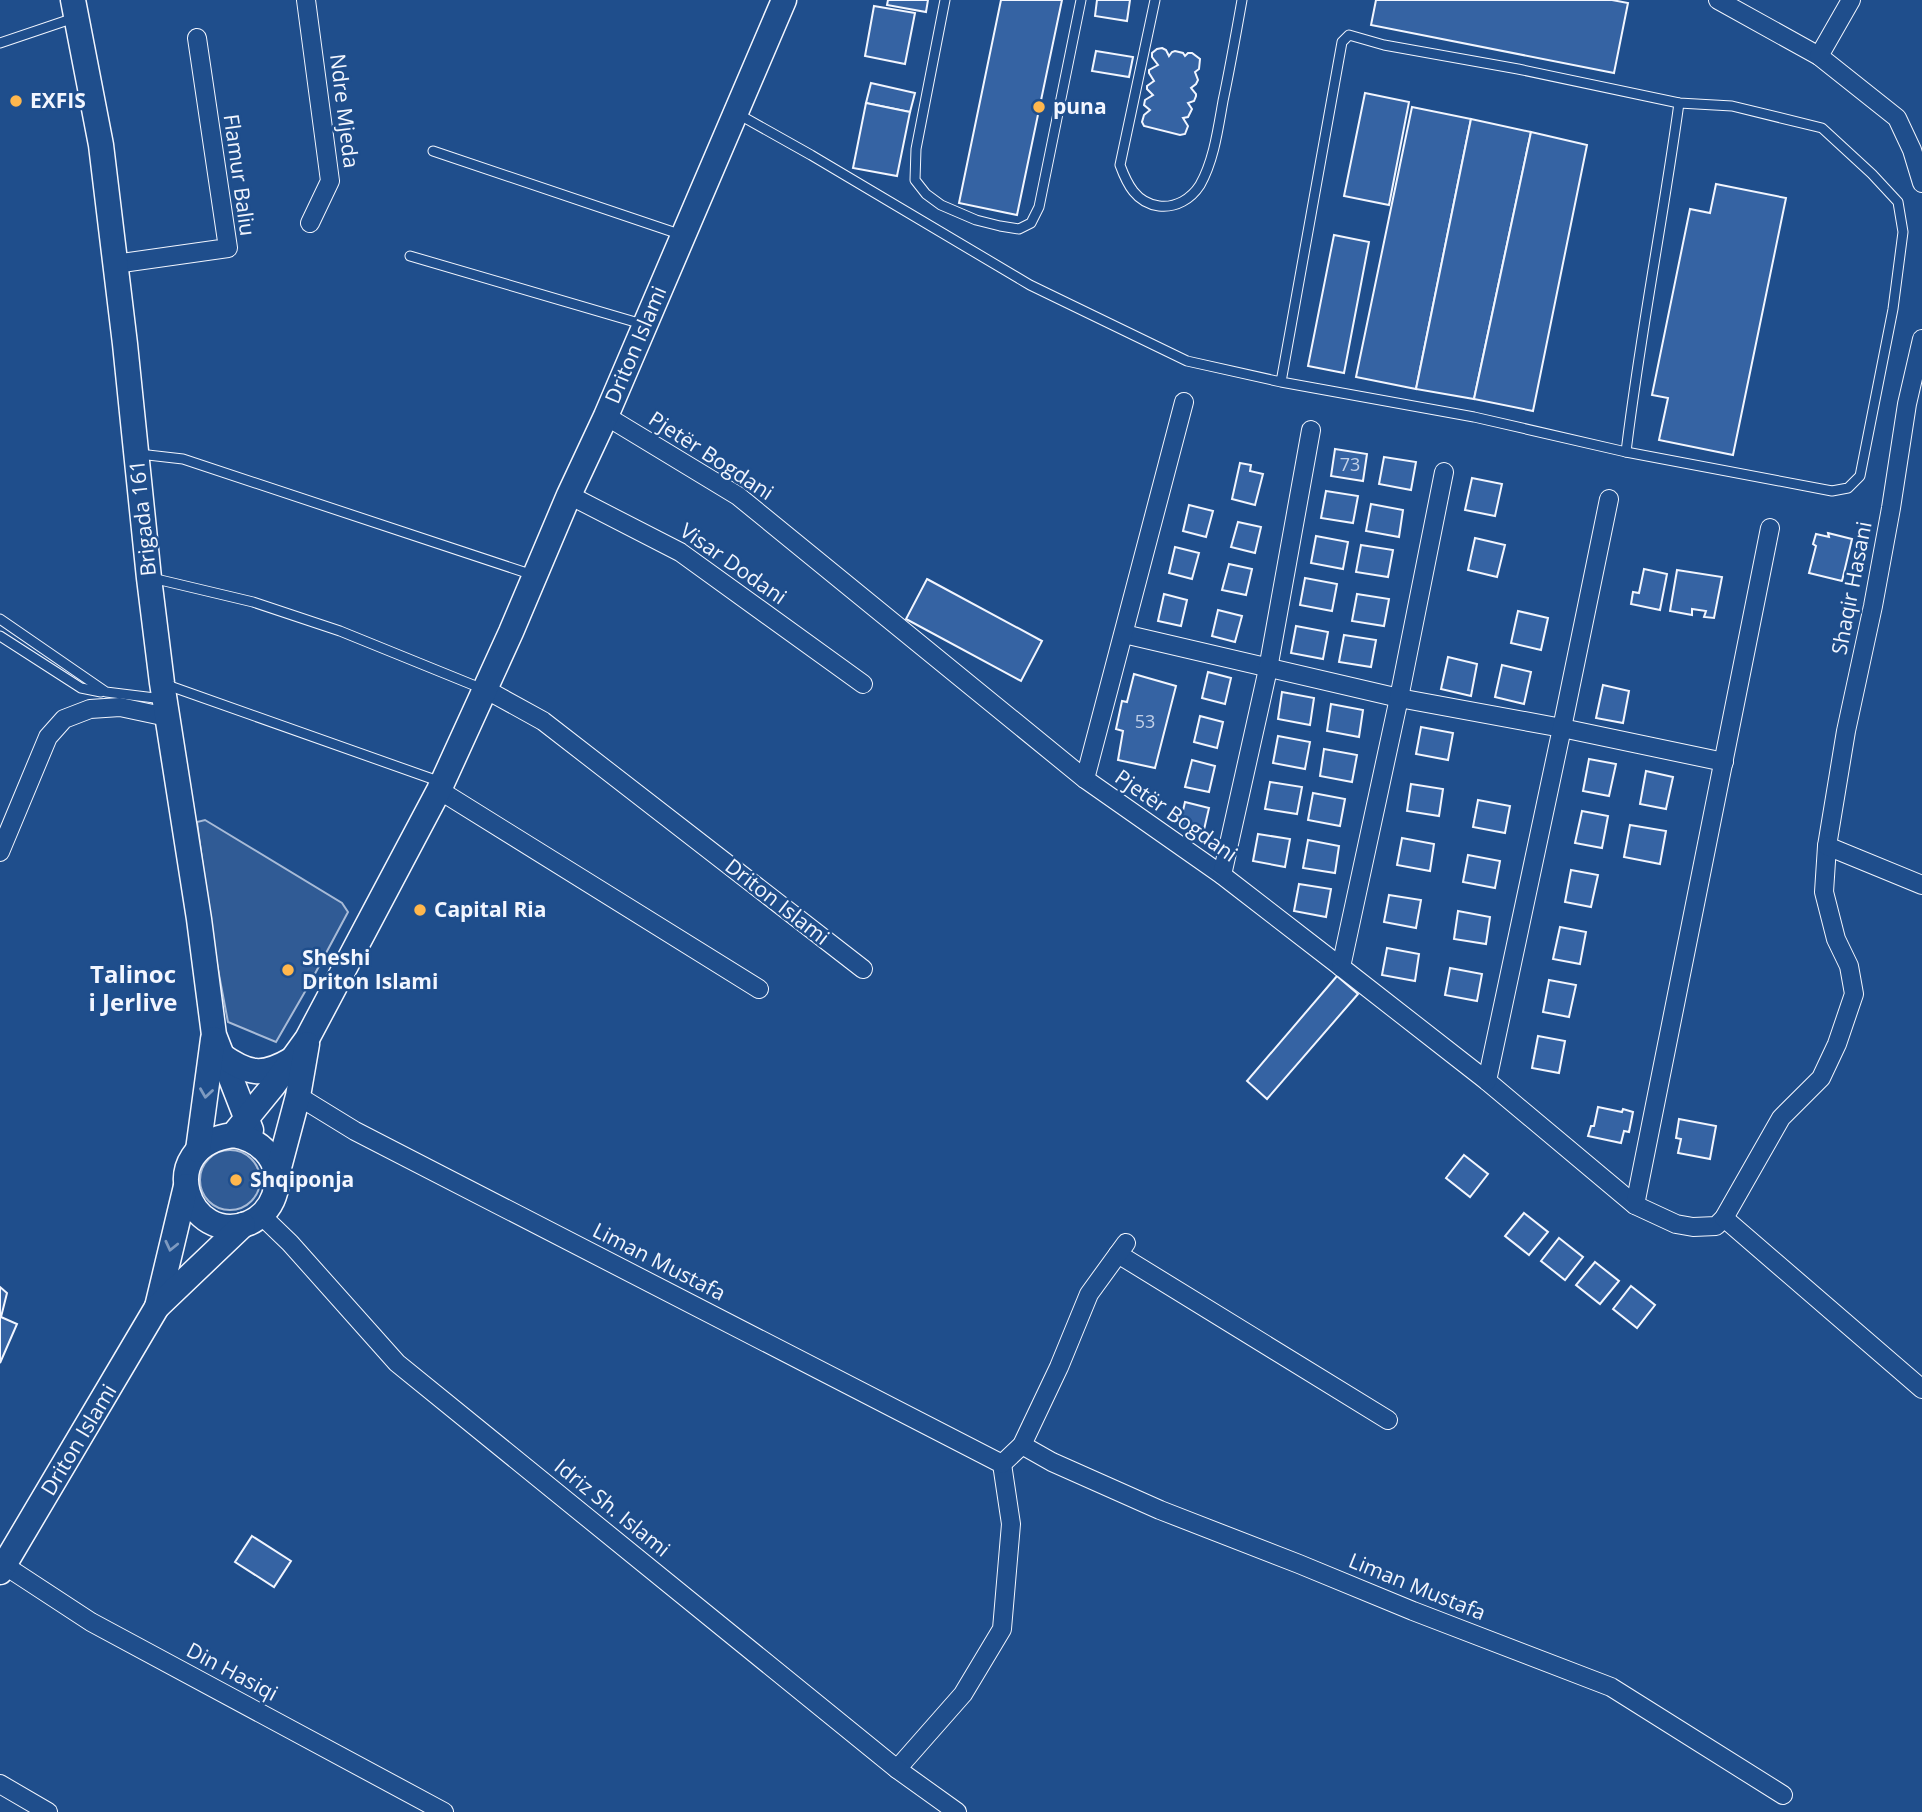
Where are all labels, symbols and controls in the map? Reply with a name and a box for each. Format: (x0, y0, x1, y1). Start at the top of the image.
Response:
street label: Ndre Mjeda (324, 52, 366, 170)
place label: EXFIS (30, 86, 86, 114)
place label: puna (1053, 92, 1107, 120)
marker: EXFIS (8, 93, 24, 109)
marker: puna (1031, 99, 1047, 115)
street label: Flamur Baliu (218, 112, 262, 238)
street label: Driton Islami (598, 282, 672, 408)
street label: Pjetër Bogdani (644, 404, 779, 506)
house number: 73 (1340, 452, 1360, 476)
street label: Brigada 161 (122, 459, 162, 578)
street label: Visar Dodani (675, 516, 792, 610)
street label: Shaqir Hasani (1824, 519, 1878, 657)
house number: 53 (1135, 709, 1155, 733)
street label: Pjetër Bogdani (1110, 763, 1243, 868)
street label: Driton Islami (720, 852, 836, 951)
place label: Capital Ria (434, 895, 546, 923)
marker: Capital Ria (412, 902, 428, 918)
place label: Sheshi Driton Islami (302, 943, 438, 995)
district label: Talinoc i Jerlive (88, 957, 178, 1018)
marker: Sheshi Driton Islami (280, 962, 296, 978)
one-way arrow (198, 1087, 213, 1099)
place label: Shqiponja (250, 1165, 354, 1193)
marker: Shqiponja (228, 1172, 244, 1188)
street label: Liman Mustafa (588, 1216, 731, 1307)
one-way arrow (165, 1240, 180, 1252)
street label: Driton Islami (34, 1379, 122, 1500)
street label: Idriz Sh. Islami (549, 1452, 676, 1562)
street label: Liman Mustafa (1345, 1546, 1490, 1626)
street label: Din Hasiqi (182, 1635, 283, 1707)

